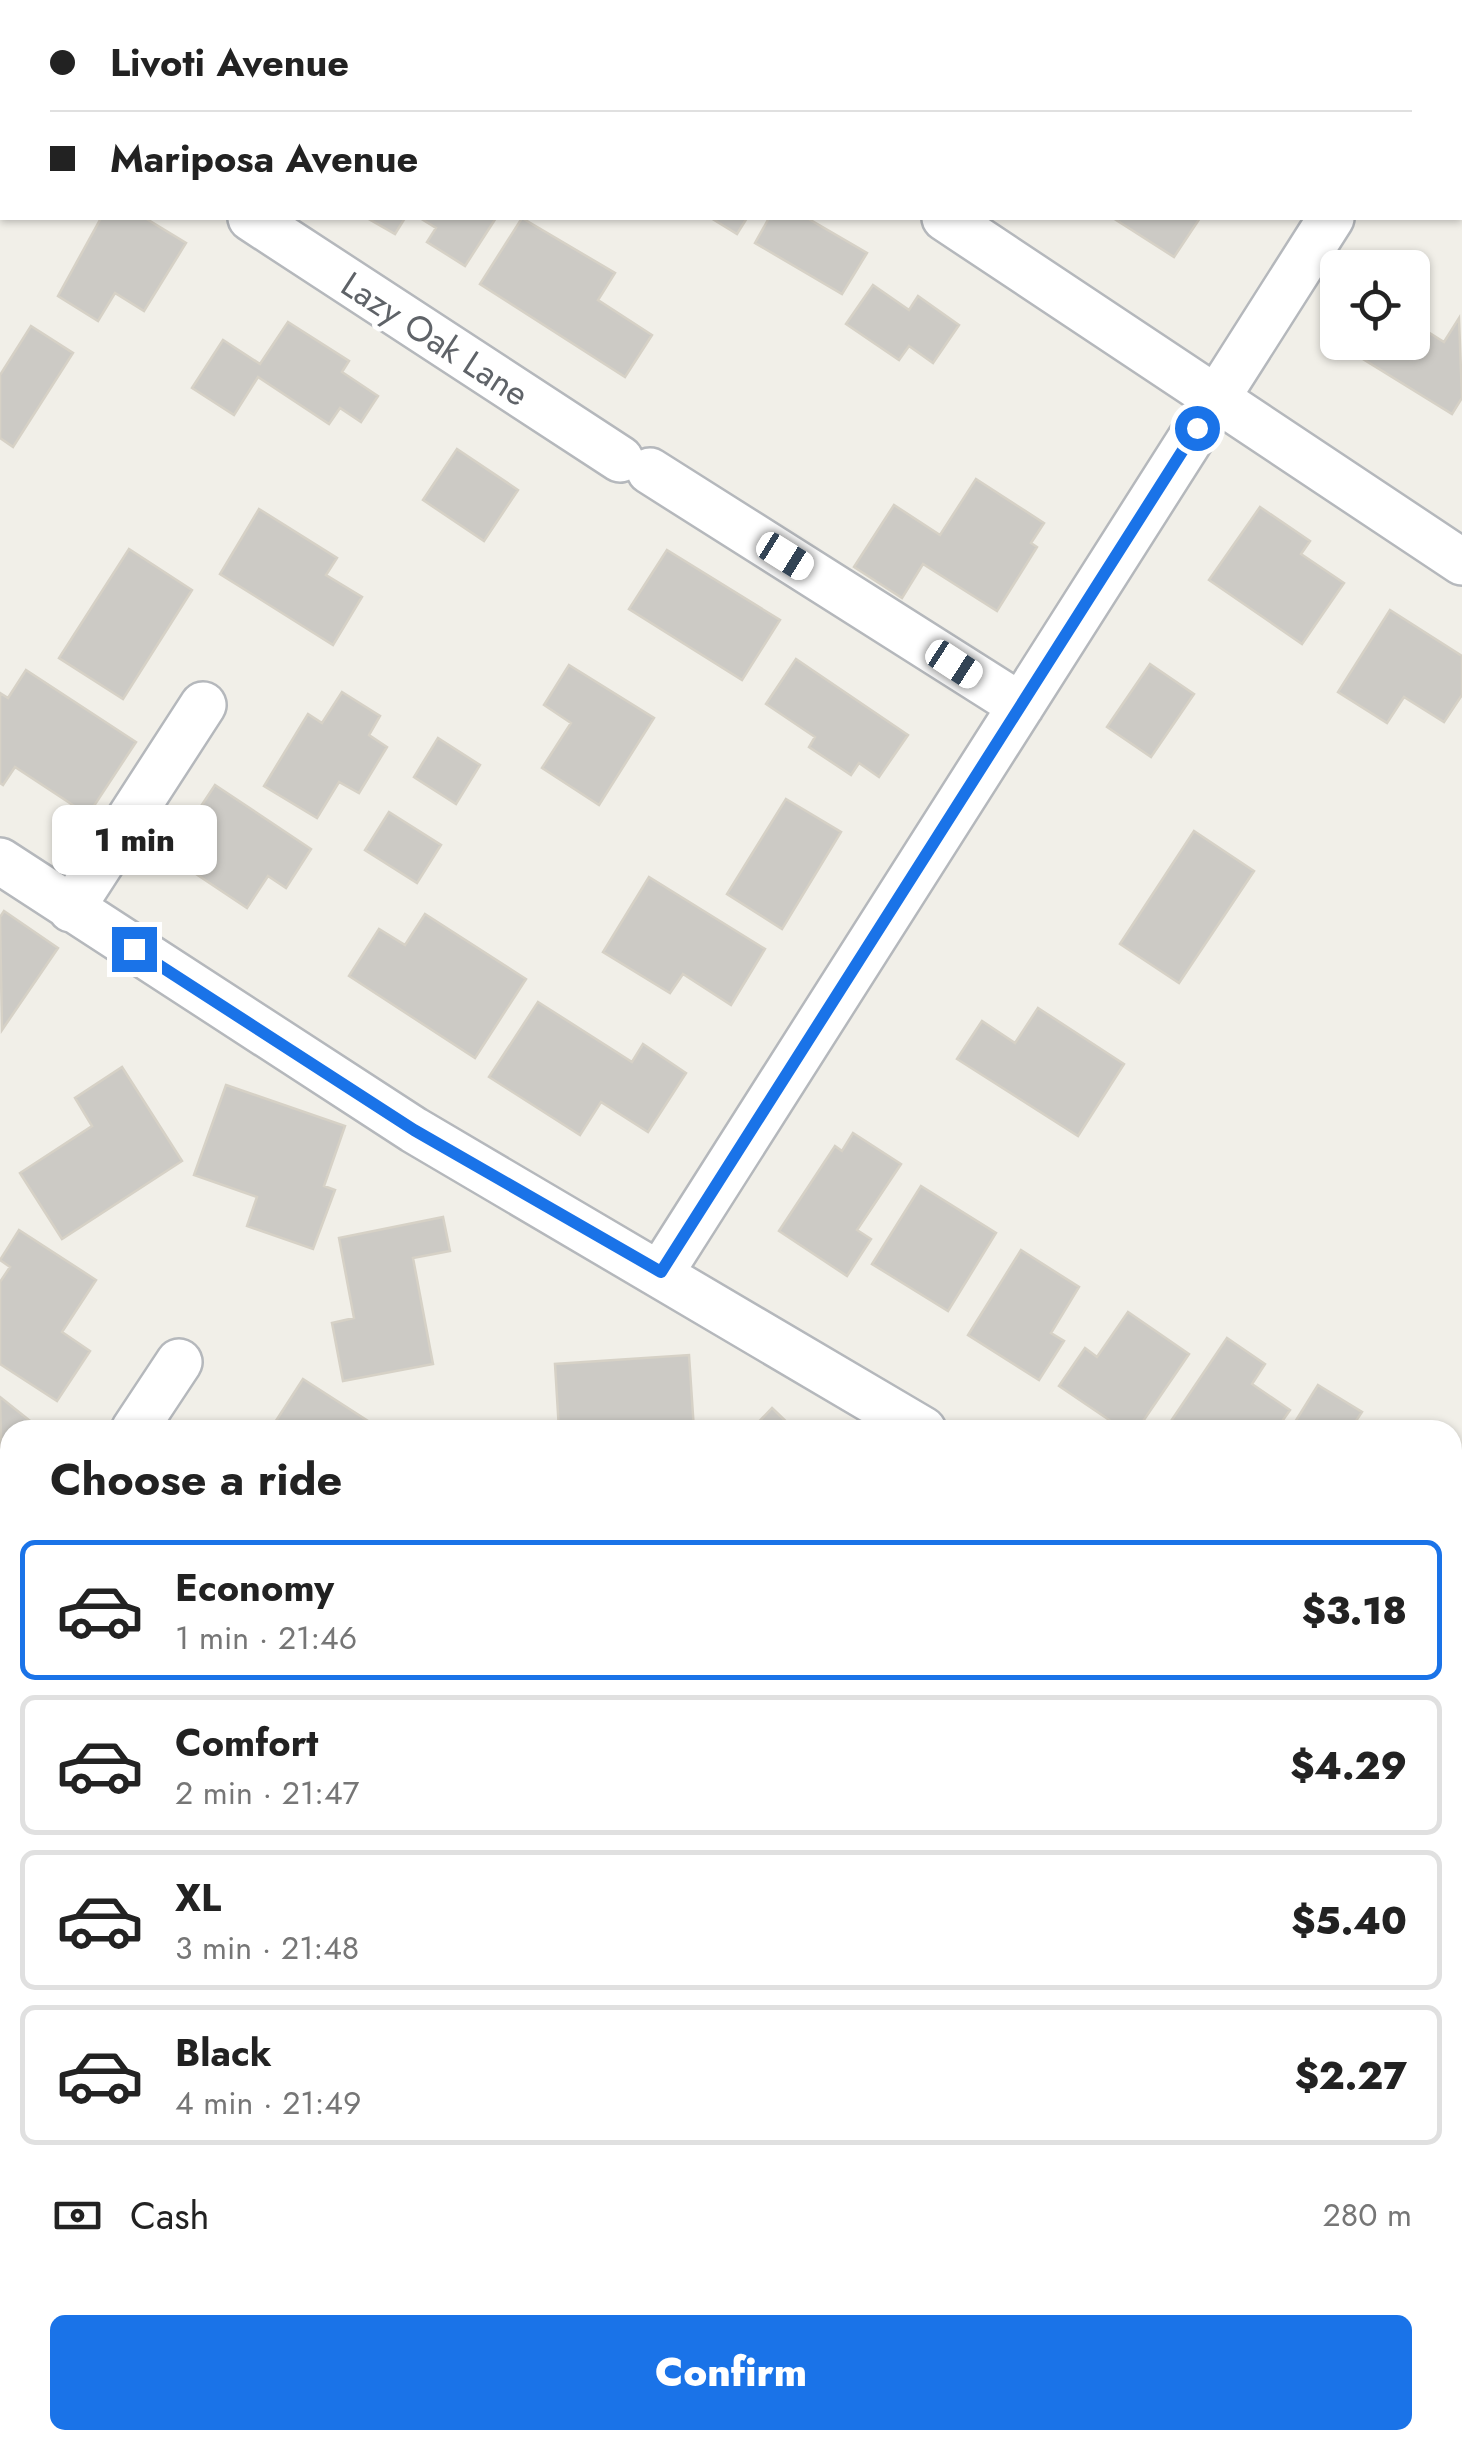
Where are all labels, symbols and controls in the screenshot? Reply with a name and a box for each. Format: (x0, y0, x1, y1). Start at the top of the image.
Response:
text: Livoti Avenue (110, 35, 349, 90)
text: Mariposa Avenue (110, 131, 418, 186)
map controls (1320, 250, 1430, 360)
button: locate (1320, 250, 1430, 360)
street label: Lazy Oak Lane (331, 260, 539, 418)
route start (1175, 406, 1220, 451)
car (752, 527, 818, 585)
car (921, 635, 987, 693)
callout: 1 min (52, 804, 216, 874)
text: 1 min (94, 817, 175, 863)
route end (112, 927, 157, 972)
text: Choose a ride (50, 1447, 342, 1512)
text: Economy (175, 1560, 334, 1615)
icon: car (55, 1565, 145, 1655)
text: $3.18 (1302, 1583, 1407, 1638)
text: 1 min · 21:46 (175, 1615, 357, 1661)
text: Comfort (175, 1715, 318, 1770)
icon: car (55, 1720, 145, 1810)
text: $4.29 (1290, 1738, 1407, 1793)
text: 2 min · 21:47 (175, 1770, 359, 1816)
text: XL (175, 1870, 221, 1925)
icon: car (55, 1875, 145, 1965)
text: $5.40 (1291, 1893, 1407, 1948)
text: 3 min · 21:48 (175, 1925, 359, 1971)
text: Black (175, 2025, 272, 2080)
icon: car (55, 2030, 145, 2120)
text: $2.27 (1295, 2048, 1407, 2103)
text: 4 min · 21:49 (175, 2080, 361, 2126)
icon: cash (50, 2188, 105, 2243)
text: Cash (130, 2188, 210, 2243)
text: 280 m (1323, 2192, 1412, 2238)
button: Confirm (50, 2315, 1412, 2430)

